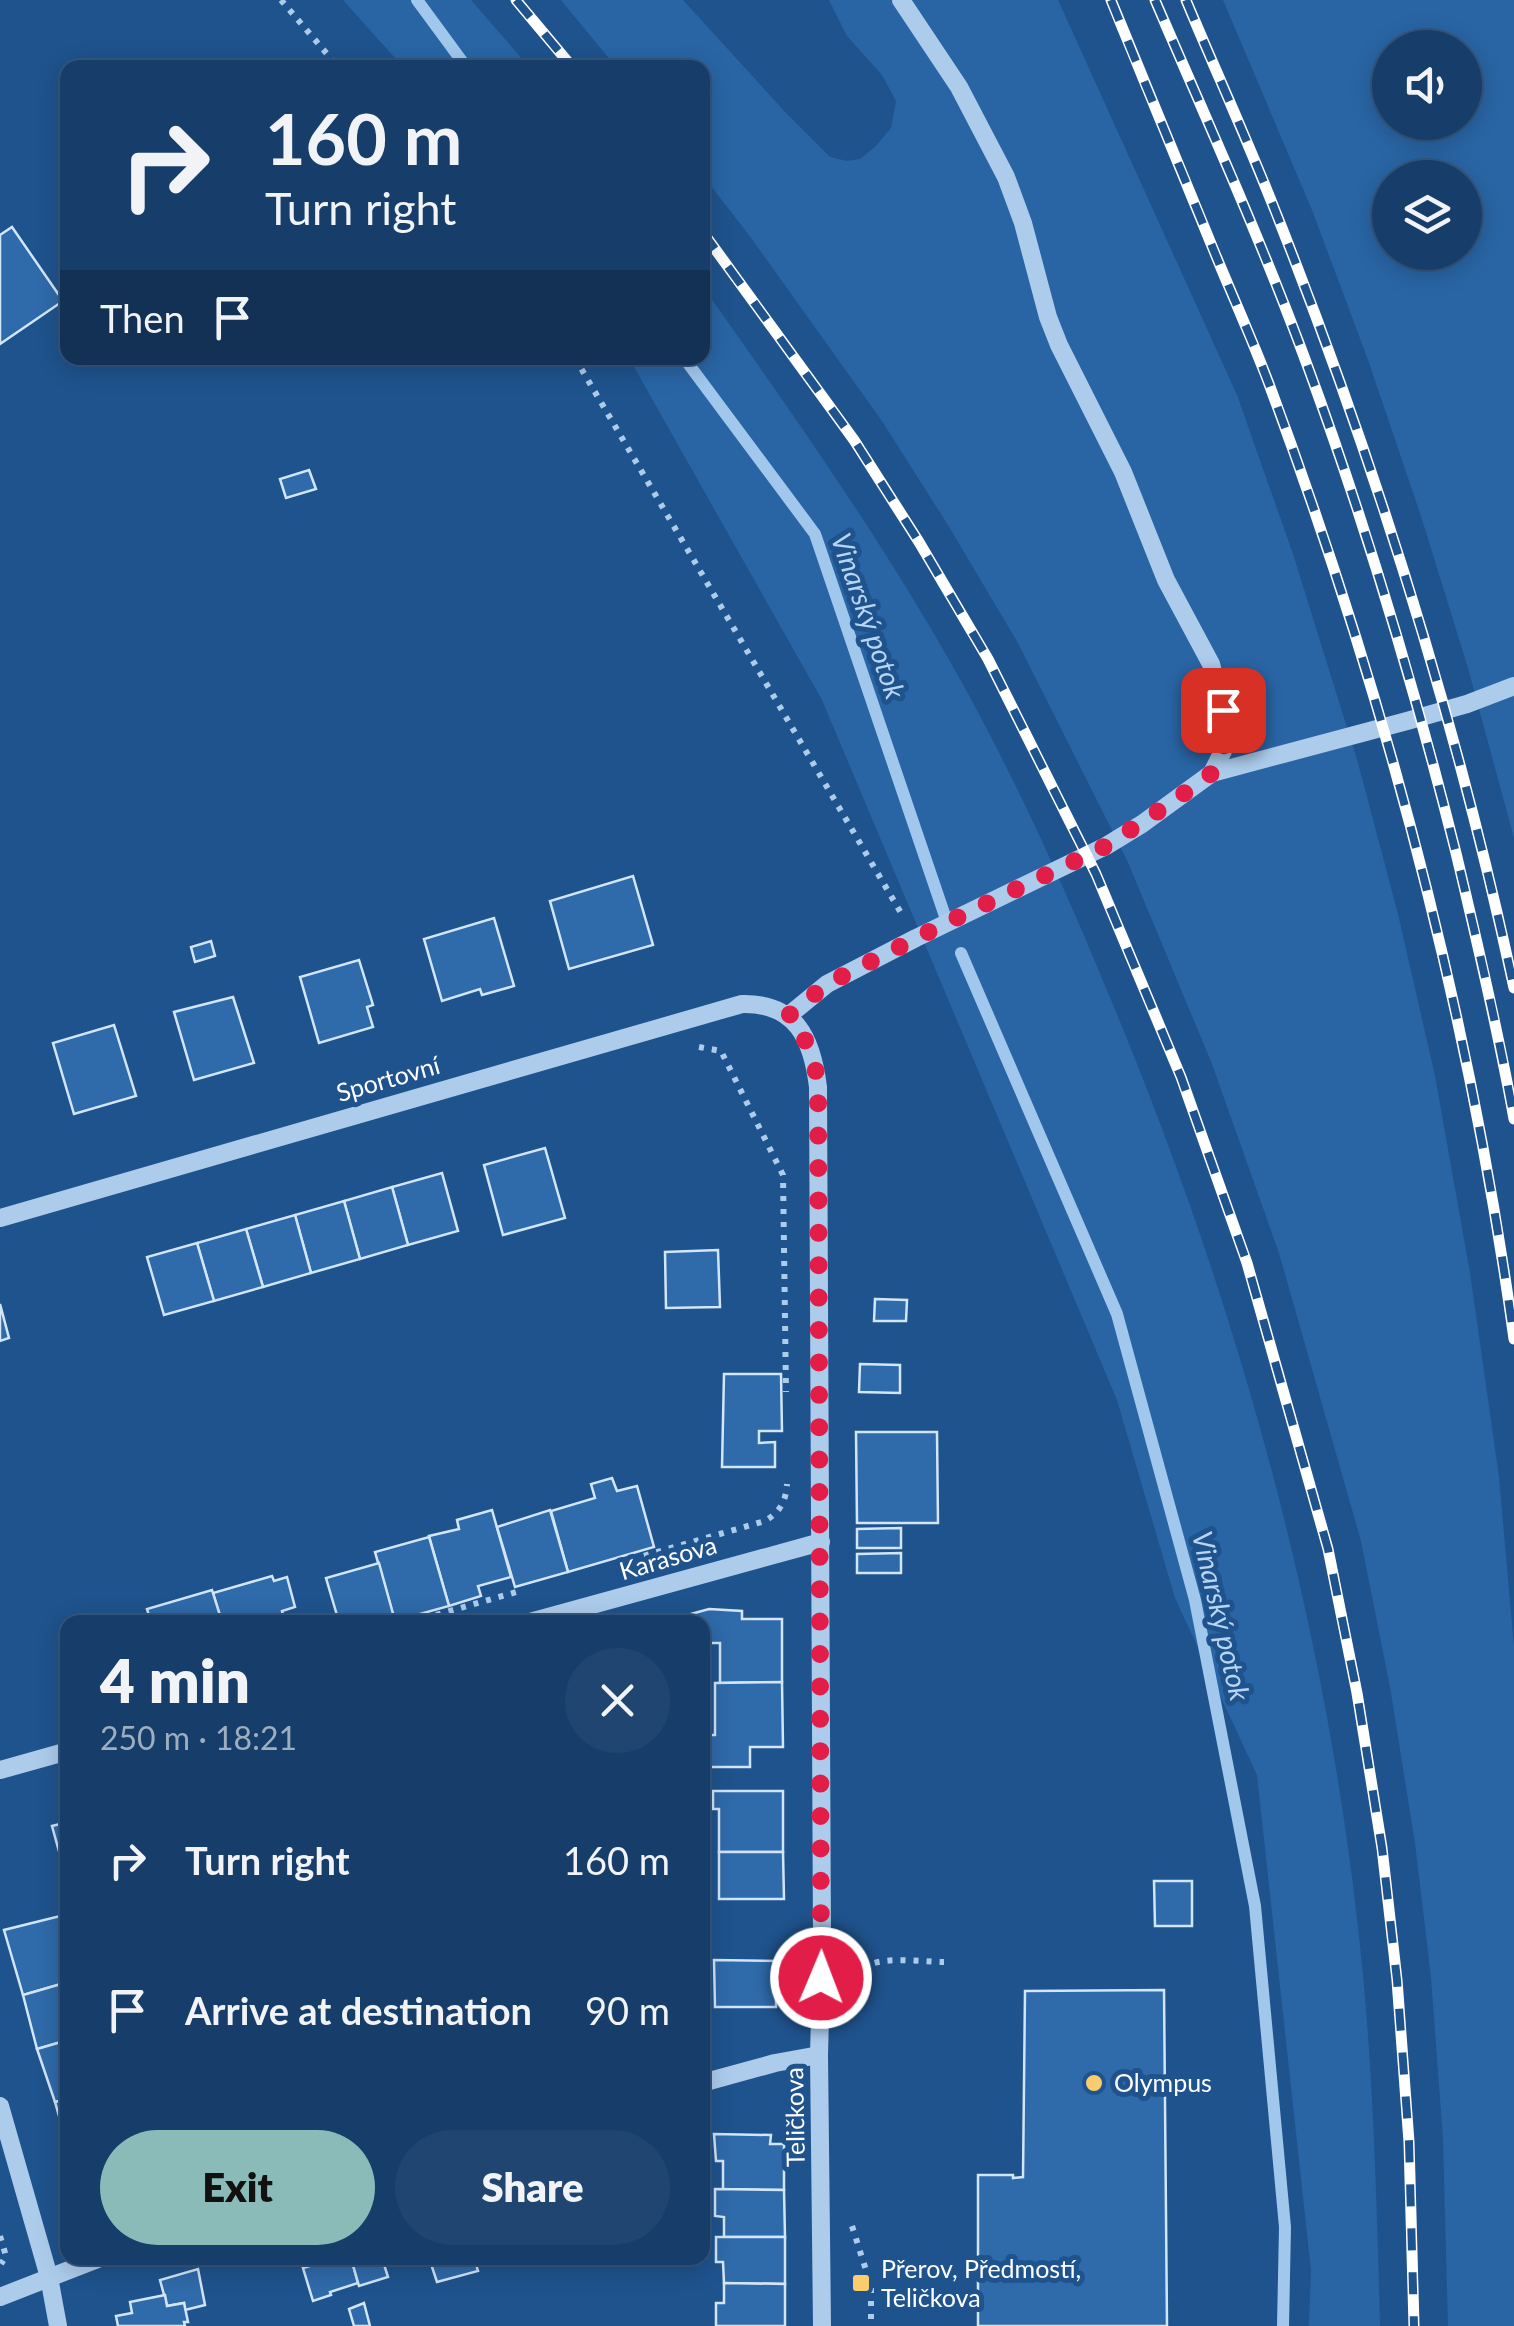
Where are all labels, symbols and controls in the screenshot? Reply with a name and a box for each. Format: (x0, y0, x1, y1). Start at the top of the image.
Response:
map controls (1372, 30, 1482, 270)
button: sound (1372, 30, 1482, 140)
text: 160 m (265, 96, 462, 180)
icon: right (100, 100, 230, 230)
button: layers (1372, 160, 1482, 270)
text: Turn right (265, 181, 456, 235)
icon: arrive (205, 290, 260, 345)
text: Then (100, 295, 185, 341)
water label: Vinarský potok (825, 528, 913, 704)
pin (1181, 668, 1266, 753)
icon: arrive (1196, 683, 1251, 738)
street label: Sportovní (333, 1049, 444, 1107)
water label: Vinarský potok (1186, 1528, 1258, 1705)
street label: Karasova (616, 1529, 720, 1585)
text: 4 min (100, 1644, 250, 1716)
button: close (565, 1648, 670, 1753)
text: 250 m · 18:21 (100, 1718, 297, 1757)
icon: right (100, 1833, 155, 1888)
text: Turn right (185, 1837, 350, 1883)
text: 160 m (563, 1837, 670, 1883)
position arrow (769, 1926, 873, 2030)
icon: arrive (100, 1983, 155, 2038)
text: Arrive at destination (185, 1987, 532, 2033)
text: 90 m (585, 1987, 670, 2033)
street label: Teličkova (778, 2067, 810, 2167)
place label: Olympus (1114, 2067, 1212, 2097)
marker: Olympus (1083, 2072, 1105, 2094)
button: Exit (100, 2130, 375, 2245)
button: Share (395, 2130, 670, 2245)
place label: Přerov, Předmostí, Teličkova (881, 2253, 1081, 2312)
marker: Přerov, Předmostí, Teličkova (850, 2272, 872, 2294)

